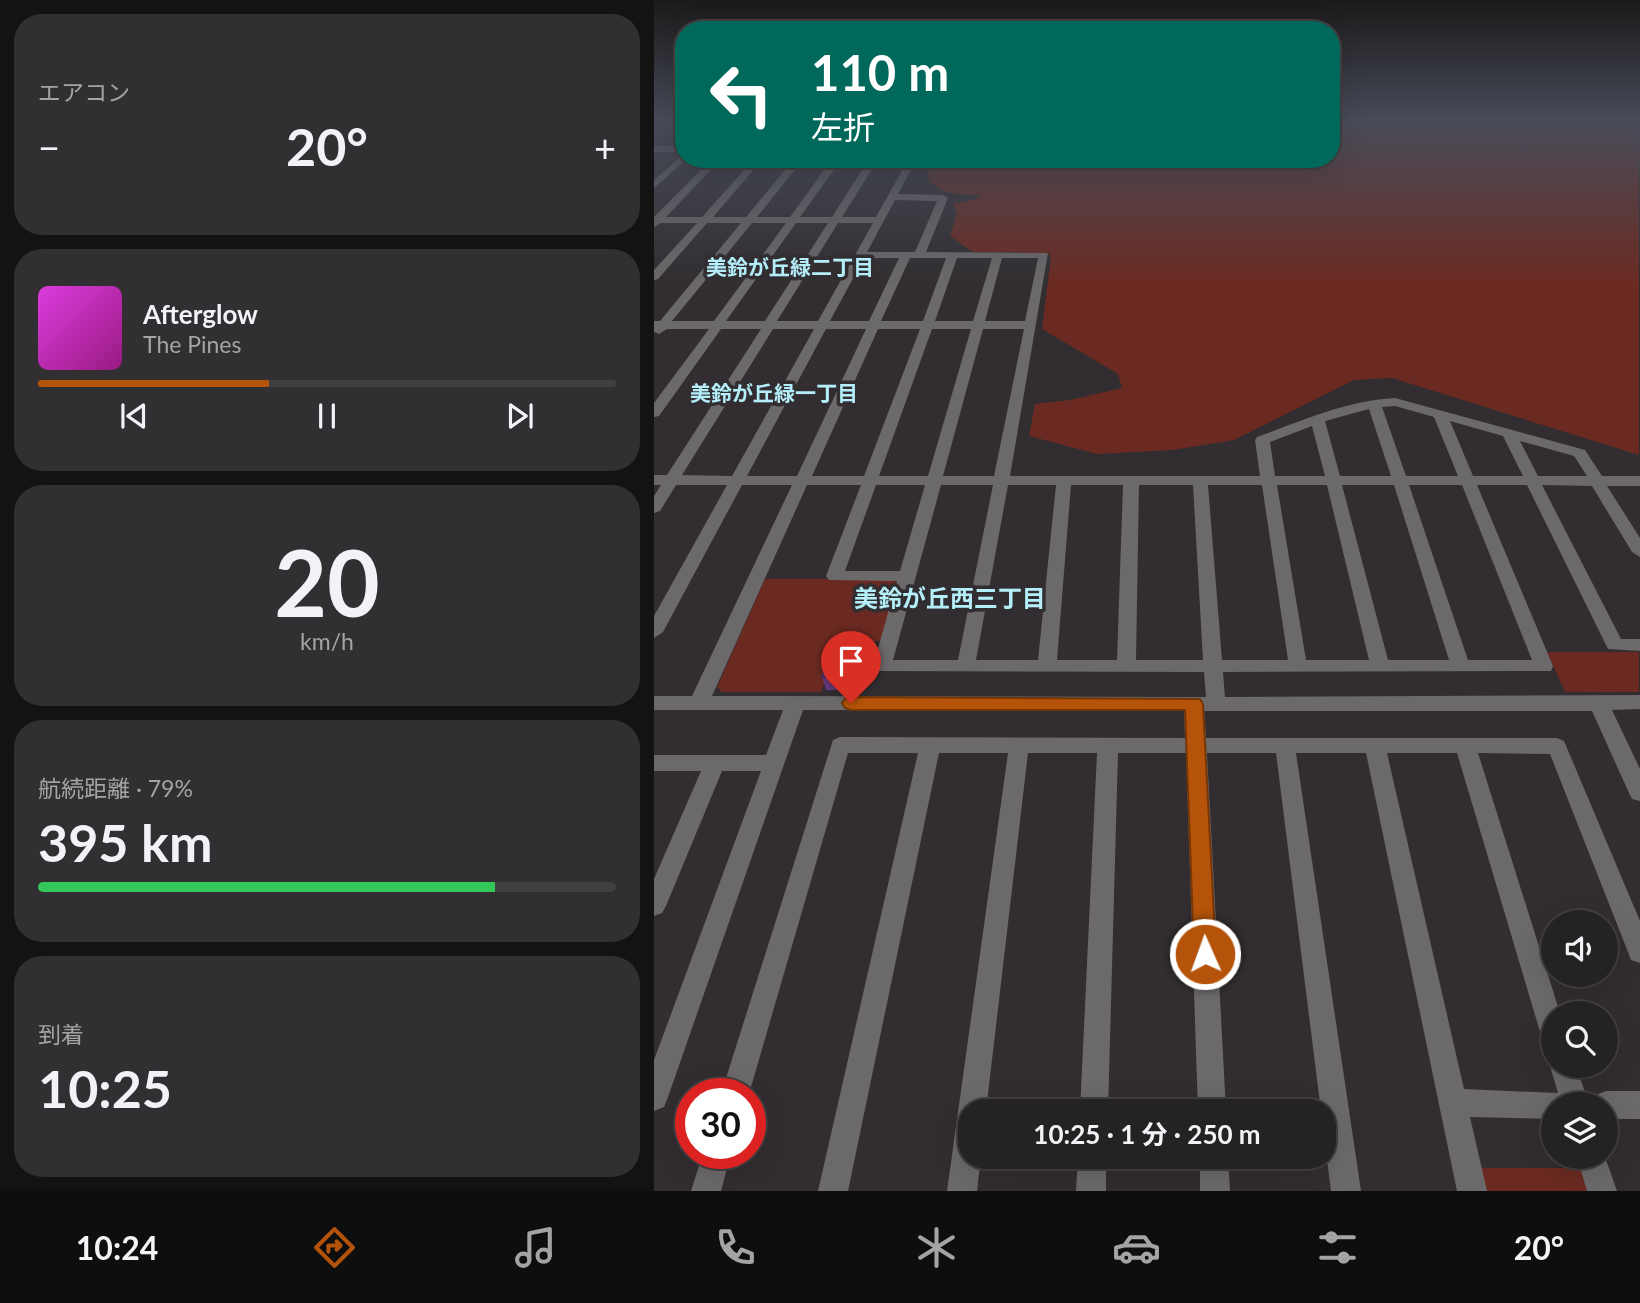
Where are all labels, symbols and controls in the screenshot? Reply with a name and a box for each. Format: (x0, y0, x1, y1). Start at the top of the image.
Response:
text: 110 m (811, 43, 949, 101)
icon: left (696, 49, 787, 140)
text: エアコン (38, 78, 130, 106)
text: 左折 (811, 107, 875, 146)
text: 20° (286, 115, 368, 177)
text: − (38, 124, 60, 170)
text: + (594, 124, 616, 170)
district label: 美鈴が丘緑二丁目 (706, 254, 874, 279)
text: Afterglow (143, 298, 258, 330)
text: The Pines (143, 330, 241, 358)
district label: 美鈴が丘緑一丁目 (690, 380, 858, 405)
icon: previous (115, 397, 153, 435)
icon: pause (308, 397, 346, 435)
icon: next (501, 397, 539, 435)
text: 20 (274, 527, 380, 636)
district label: 美鈴が丘西三丁目 (854, 583, 1046, 612)
text: km/h (300, 627, 354, 655)
pin (821, 631, 881, 703)
icon: arrive (832, 642, 870, 680)
text: 航続距離 · 79% (38, 774, 193, 802)
text: 395 km (38, 811, 212, 873)
map controls (1541, 910, 1618, 1169)
button: sound (1541, 910, 1618, 987)
position arrow (1168, 917, 1242, 991)
button: search (1541, 1001, 1618, 1078)
text: 到着 (38, 1020, 84, 1048)
text: 10:25 (38, 1057, 172, 1119)
speed limit sign: 30 (675, 1078, 766, 1169)
button: layers (1541, 1092, 1618, 1169)
text: 10:25 · 1 分 · 250 m (1033, 1118, 1261, 1150)
icon: directions (310, 1223, 359, 1272)
icon: music (511, 1223, 560, 1272)
icon: phone (711, 1223, 760, 1272)
icon: climate (912, 1223, 961, 1272)
icon: car (1112, 1223, 1161, 1272)
icon: filters (1313, 1223, 1362, 1272)
text: 10:24 (76, 1228, 158, 1267)
text: 20° (1514, 1228, 1564, 1267)

